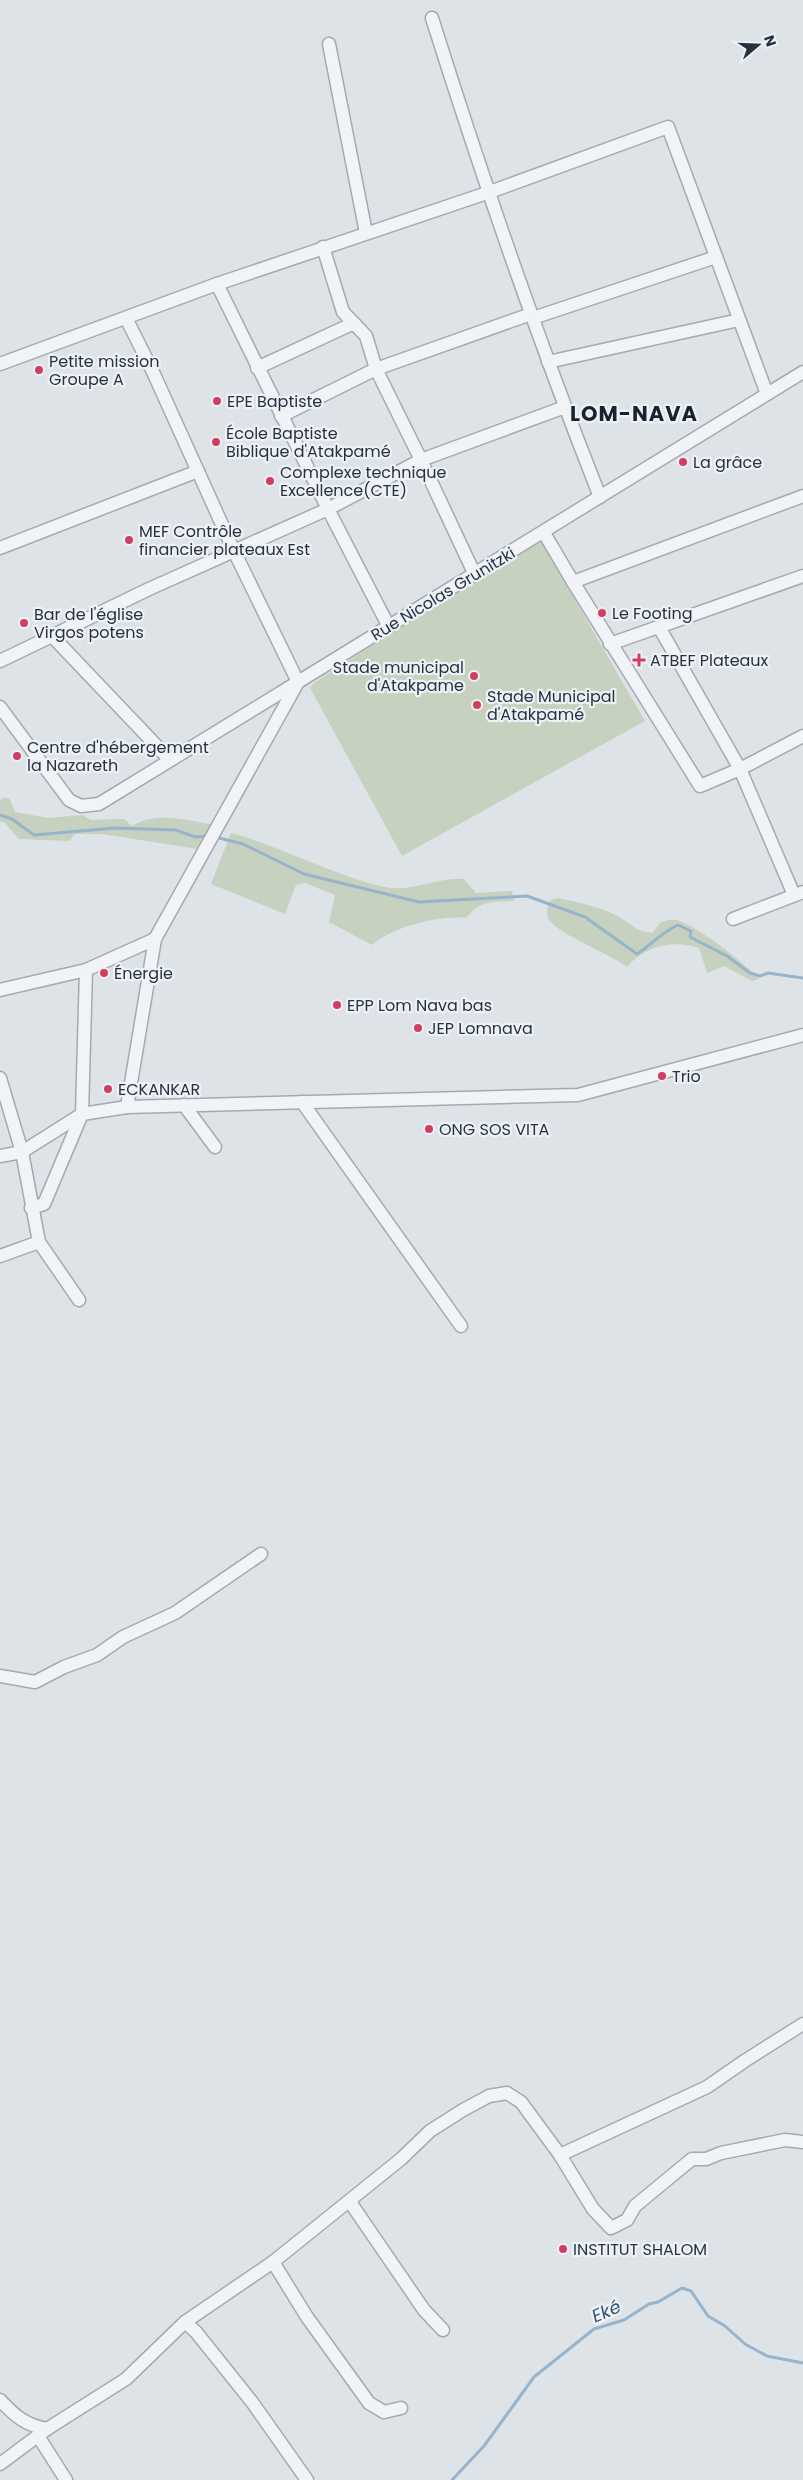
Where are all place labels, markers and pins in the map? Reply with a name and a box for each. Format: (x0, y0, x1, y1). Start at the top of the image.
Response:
place label: Petite mission Groupe A (49, 350, 160, 391)
marker: Petite mission Groupe A (33, 364, 45, 376)
place label: EPE Baptiste (227, 390, 322, 413)
marker: EPE Baptiste (211, 395, 223, 407)
place label: École Baptiste Biblique d'Atakpamé (226, 422, 391, 463)
marker: École Baptiste Biblique d'Atakpamé (210, 436, 222, 448)
place label: La grâce (693, 451, 762, 474)
marker: La grâce (677, 456, 689, 468)
place label: Complexe technique Excellence(CTE) (280, 461, 447, 502)
marker: Complexe technique Excellence(CTE) (264, 475, 276, 487)
place label: MEF Contrôle financier plateaux Est (139, 520, 310, 561)
marker: MEF Contrôle financier plateaux Est (123, 534, 135, 546)
place label: Le Footing (612, 602, 692, 625)
place label: Bar de l'église Virgos potens (34, 603, 144, 644)
marker: Le Footing (596, 607, 608, 619)
marker: Bar de l'église Virgos potens (18, 617, 30, 629)
place label: ATBEF Plateaux (650, 649, 769, 672)
marker: ATBEF Plateaux (632, 653, 646, 667)
place label: Stade municipal d'Atakpame (333, 656, 464, 697)
marker: Stade municipal d'Atakpame (468, 670, 480, 682)
place label: Stade Municipal d'Atakpamé (487, 685, 615, 726)
marker: Stade Municipal d'Atakpamé (471, 699, 483, 711)
place label: Centre d'hébergement la Nazareth (27, 736, 209, 777)
marker: Centre d'hébergement la Nazareth (11, 750, 23, 762)
place label: Énergie (114, 962, 173, 985)
marker: Énergie (98, 967, 110, 979)
place label: EPP Lom Nava bas (347, 994, 492, 1017)
marker: EPP Lom Nava bas (331, 999, 343, 1011)
place label: JEP Lomnava (428, 1017, 533, 1040)
marker: JEP Lomnava (412, 1022, 424, 1034)
place label: Trio (672, 1065, 701, 1088)
marker: Trio (656, 1070, 668, 1082)
place label: ECKANKAR (118, 1078, 200, 1101)
marker: ECKANKAR (102, 1083, 114, 1095)
place label: ONG SOS VITA (439, 1118, 550, 1141)
marker: ONG SOS VITA (423, 1123, 435, 1135)
place label: INSTITUT SHALOM (573, 2238, 707, 2261)
marker: INSTITUT SHALOM (557, 2243, 569, 2255)

